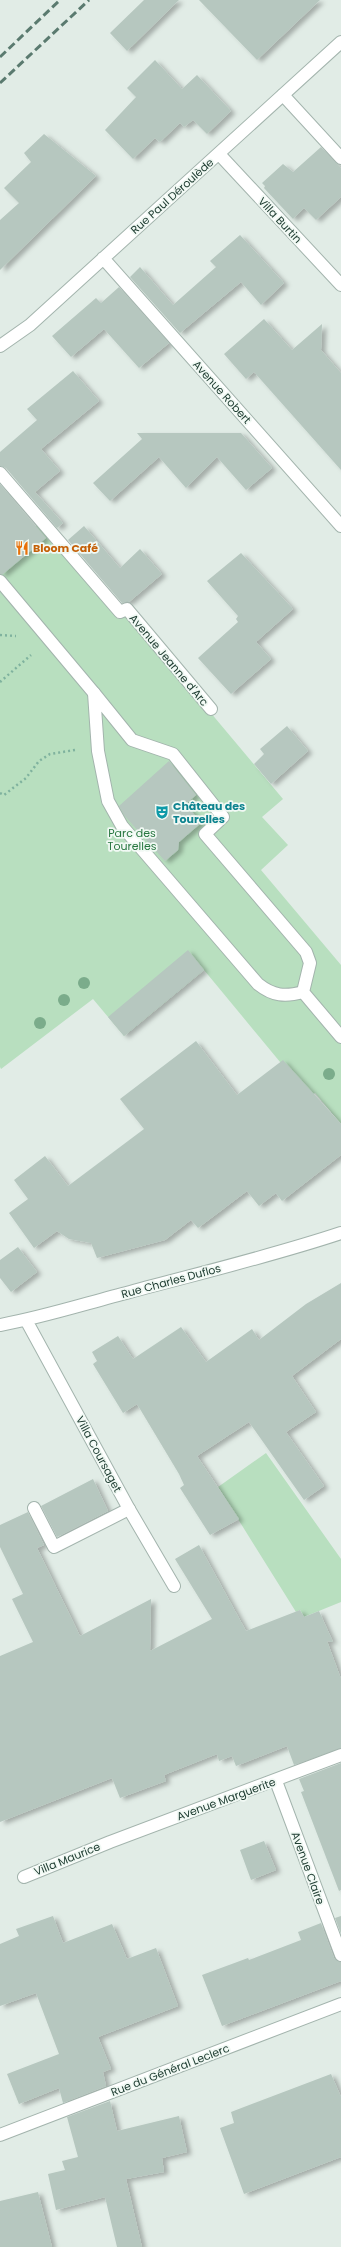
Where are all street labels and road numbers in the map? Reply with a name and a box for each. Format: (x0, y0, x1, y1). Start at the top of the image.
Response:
street label: Rue Paul Déroulède (127, 154, 217, 238)
street label: Villa Burtin (255, 193, 305, 247)
street label: Avenue Robert (189, 357, 255, 427)
street label: Avenue Jeanne d'Arc (126, 611, 212, 710)
street label: Rue Charles Duflos (119, 1260, 223, 1302)
street label: Villa Coursaget (72, 1413, 126, 1495)
street label: Avenue Marguerite (174, 1774, 278, 1824)
street label: Avenue Claire (287, 1829, 329, 1907)
street label: Villa Maurice (31, 1838, 103, 1880)
street label: Rue du Général Leclerc (108, 2040, 232, 2100)

